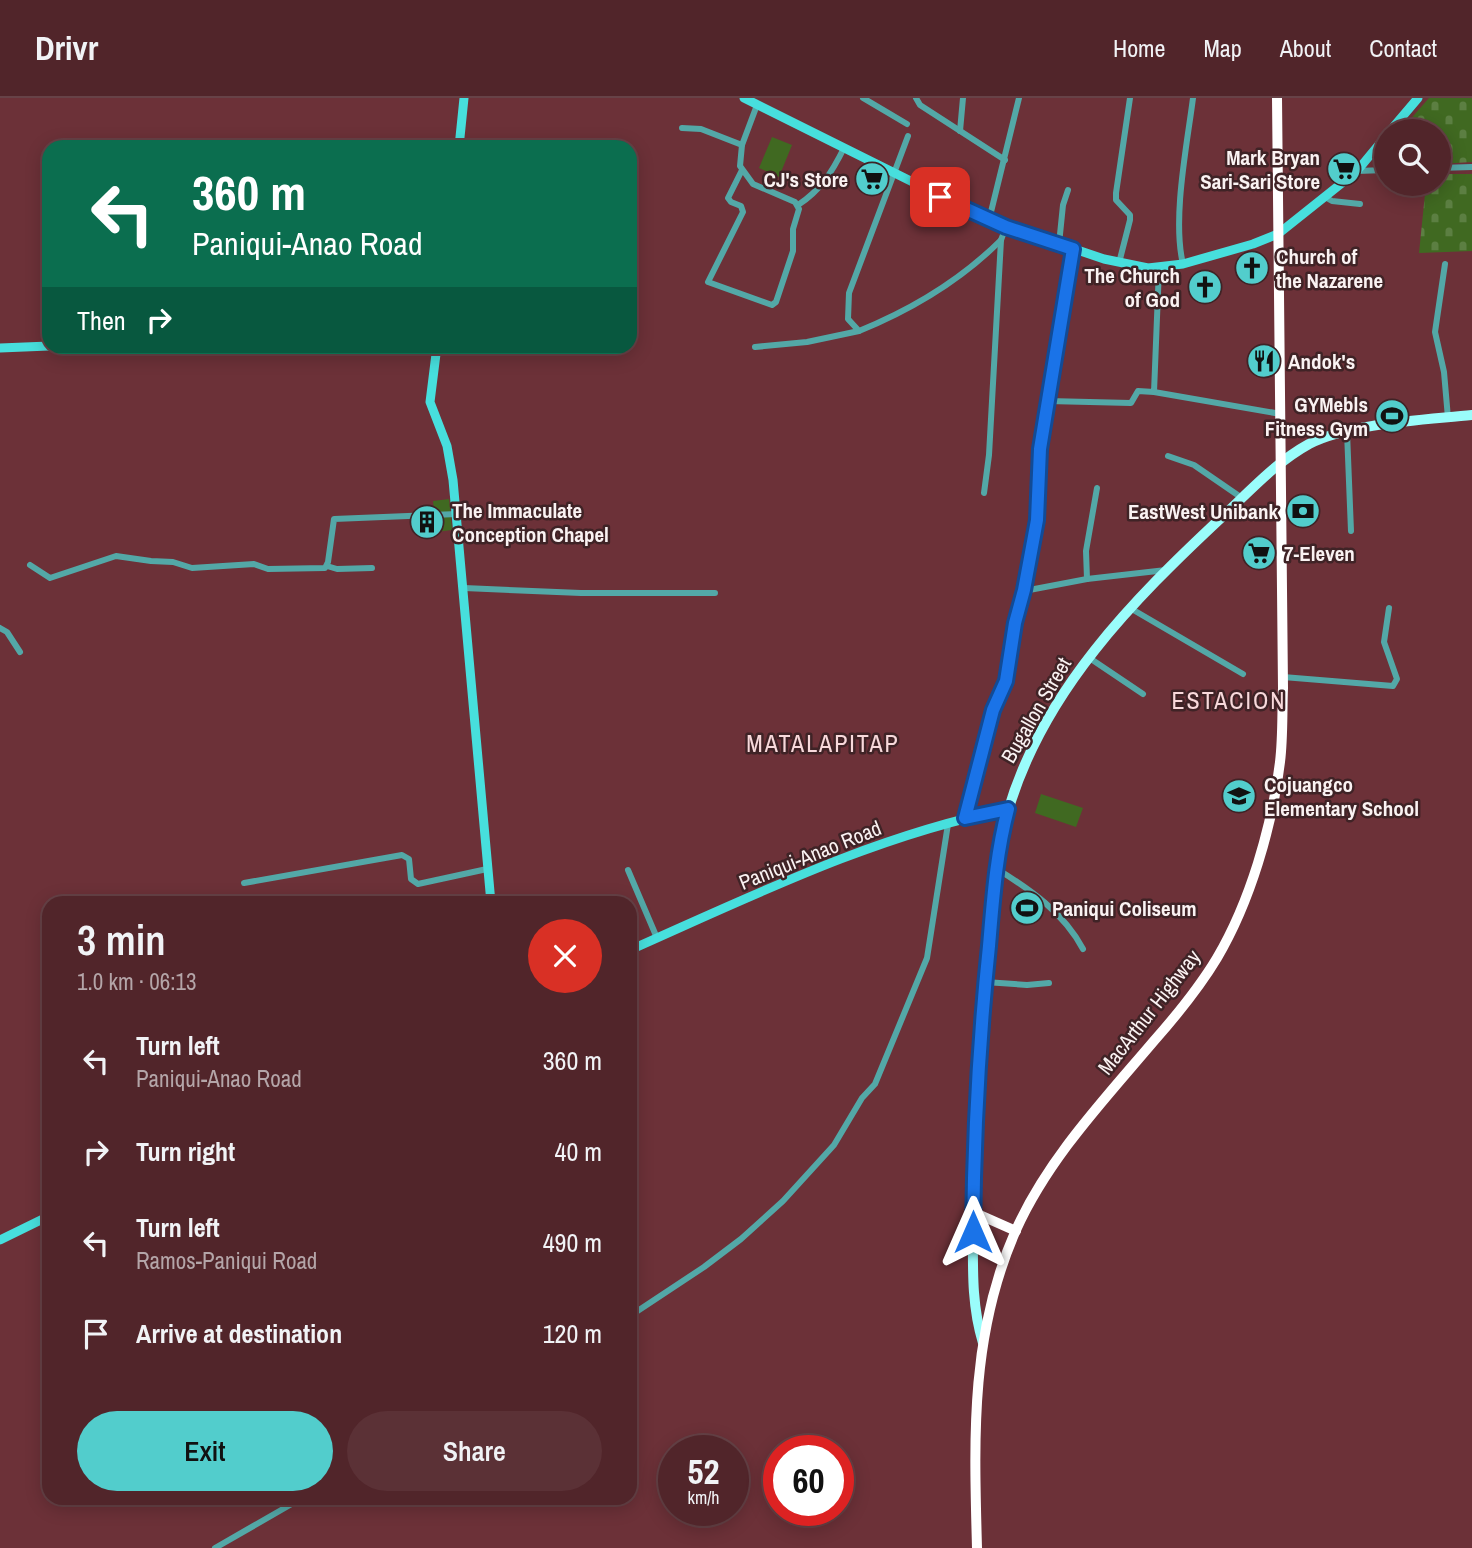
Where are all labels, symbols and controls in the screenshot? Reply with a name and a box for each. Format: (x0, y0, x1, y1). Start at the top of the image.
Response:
text: Drivr (35, 26, 98, 70)
text: Home (1113, 32, 1165, 64)
text: Map (1203, 32, 1242, 64)
text: About (1280, 32, 1331, 64)
text: Contact (1369, 32, 1437, 64)
map controls (1374, 119, 1451, 196)
button: search (1374, 119, 1451, 196)
place label: Mark Bryan Sari-Sari Store (1200, 143, 1320, 196)
supermarket icon: Mark Bryan Sari-Sari Store (1325, 150, 1363, 188)
text: 360 m (192, 159, 306, 225)
supermarket icon: CJ's Store (853, 160, 891, 198)
place label: CJ's Store (764, 165, 848, 194)
pin (910, 167, 970, 227)
icon: left (77, 168, 168, 259)
icon: arrive (921, 178, 959, 216)
text: Paniqui-Anao Road (192, 222, 423, 265)
place label: Church of the Nazarene (1276, 242, 1383, 295)
church icon: Church of the Nazarene (1233, 249, 1271, 287)
place label: The Church of God (1084, 261, 1180, 314)
church icon: The Church of God (1186, 268, 1224, 306)
icon: right (140, 301, 178, 339)
text: Then (77, 303, 126, 338)
restaurant icon: Andok's (1245, 342, 1283, 380)
place label: Andok's (1288, 347, 1355, 376)
place label: GYMebls Fitness Gym (1265, 390, 1368, 443)
sports icon: GYMebls Fitness Gym (1373, 397, 1411, 435)
bank icon: EastWest Unibank (1284, 492, 1322, 530)
place label: The Immaculate Conception Chapel (452, 496, 609, 549)
place label: EastWest Unibank (1128, 497, 1278, 526)
building icon: The Immaculate Conception Chapel (408, 503, 446, 541)
supermarket icon: 7-Eleven (1240, 534, 1278, 572)
place label: 7-Eleven (1284, 539, 1355, 568)
street label: Bugallon Street (994, 652, 1078, 768)
district label: ESTACION (1171, 684, 1287, 716)
district label: MATALAPITAP (746, 727, 900, 759)
place label: Cojuangco Elementary School (1264, 770, 1419, 823)
school or university icon: Cojuangco Elementary School (1220, 777, 1258, 815)
street label: Paniqui-Anao Road (734, 813, 886, 897)
sports icon: Paniqui Coliseum (1008, 889, 1046, 927)
place label: Paniqui Coliseum (1052, 894, 1197, 923)
text: 3 min (77, 912, 166, 968)
button: close (528, 919, 602, 993)
street label: MacArthur Highway (1091, 943, 1207, 1081)
text: 1.0 km · 06:13 (77, 966, 197, 997)
text: Turn left (136, 1028, 220, 1063)
icon: left (77, 1042, 115, 1080)
text: 360 m (543, 1043, 602, 1078)
text: Paniqui-Anao Road (136, 1063, 302, 1094)
icon: right (77, 1133, 115, 1171)
text: Turn right (136, 1134, 235, 1169)
text: 40 m (555, 1134, 602, 1169)
position arrow (936, 1195, 1010, 1269)
text: Turn left (136, 1210, 220, 1245)
icon: left (77, 1224, 115, 1262)
text: 490 m (543, 1225, 602, 1260)
text: Ramos-Paniqui Road (136, 1245, 317, 1276)
icon: arrive (77, 1315, 115, 1353)
text: Arrive at destination (136, 1316, 342, 1351)
text: 120 m (543, 1316, 602, 1351)
button: Exit (77, 1411, 333, 1491)
button: Share (347, 1411, 602, 1491)
speed limit sign: 60 (763, 1435, 854, 1526)
text: 52 (688, 1448, 719, 1495)
text: km/h (688, 1485, 720, 1510)

